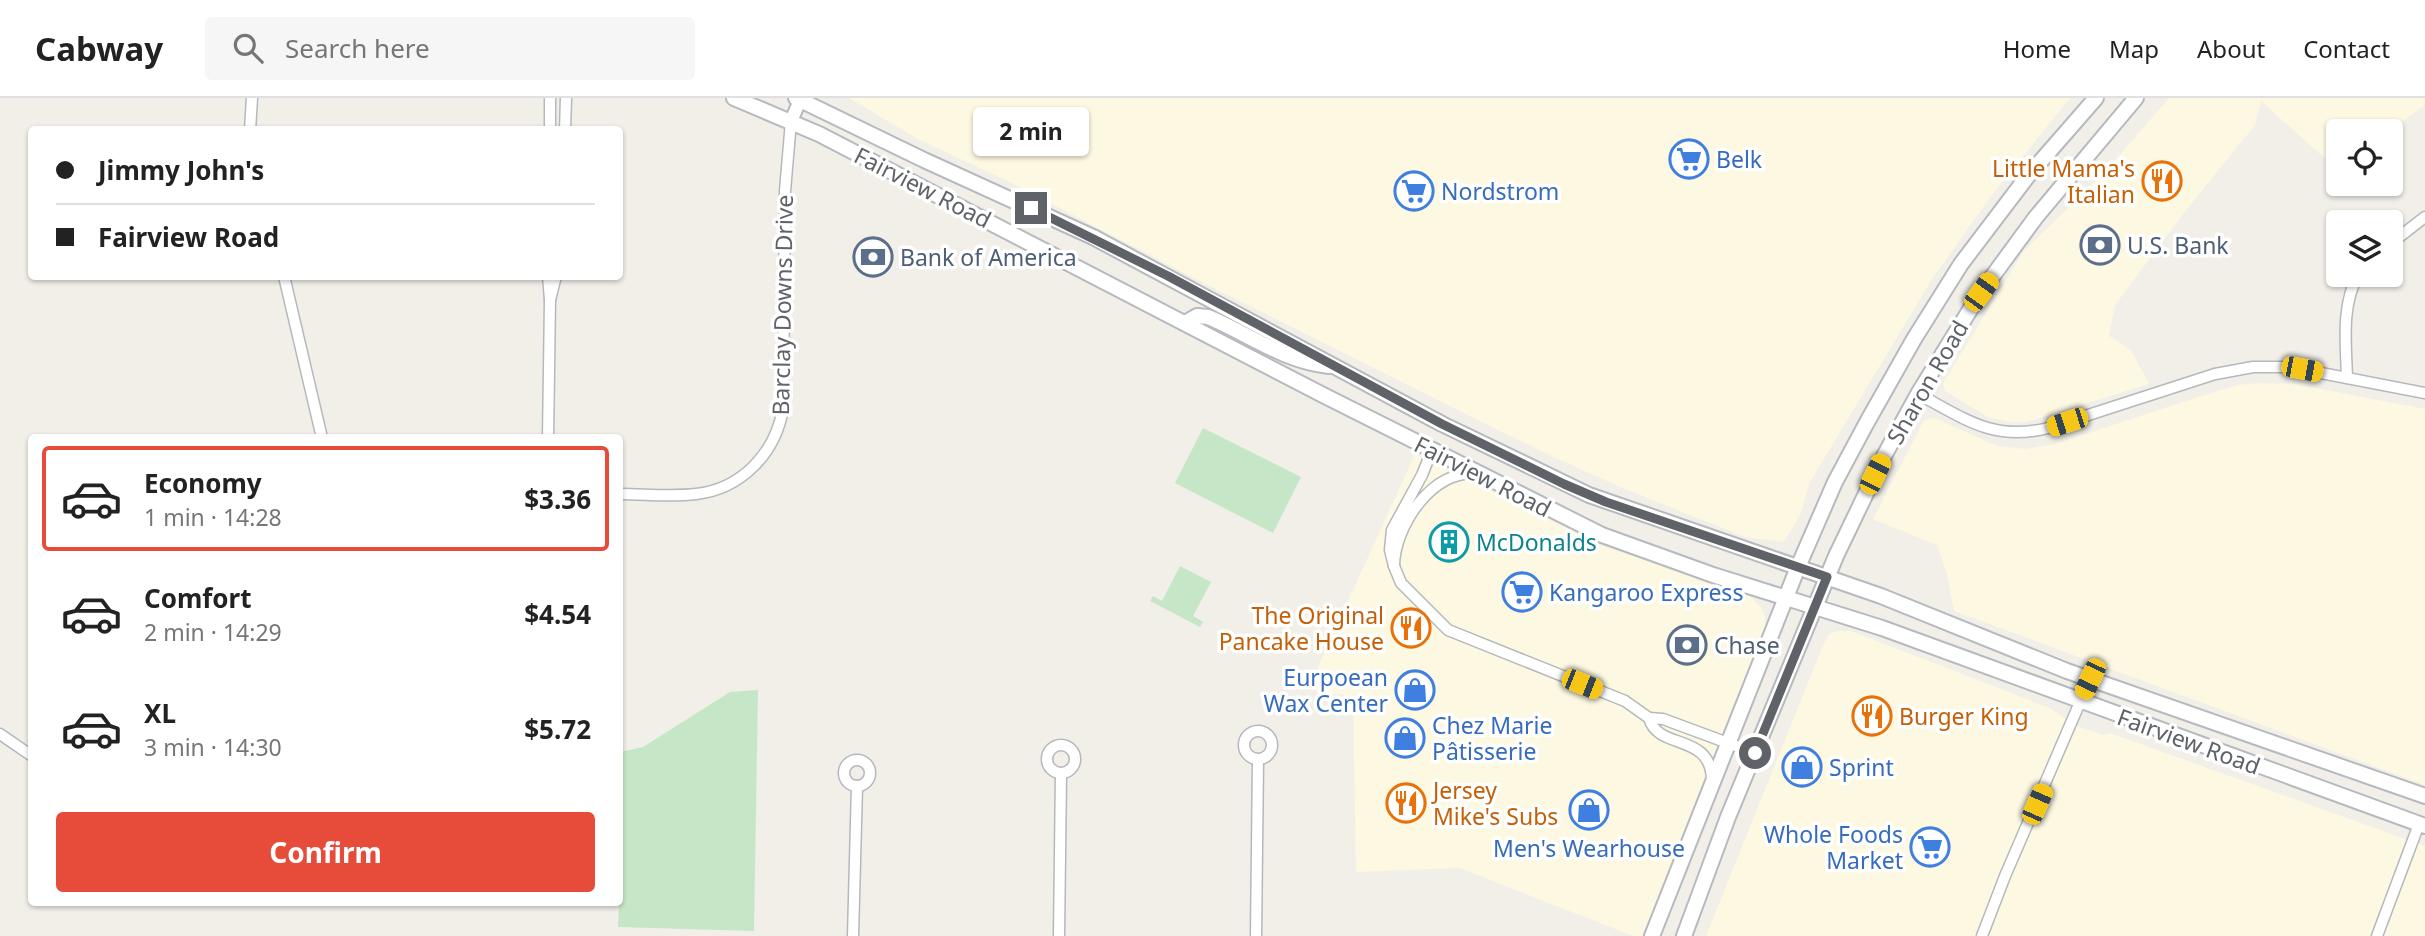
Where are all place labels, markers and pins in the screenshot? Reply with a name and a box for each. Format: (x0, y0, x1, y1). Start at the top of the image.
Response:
supermarket icon: Belk (1668, 138, 1710, 180)
place label: Belk (1716, 143, 1763, 175)
place label: Little Mama's Italian (1992, 152, 2135, 210)
restaurant icon: Little Mama's Italian (2141, 160, 2183, 202)
supermarket icon: Nordstrom (1393, 170, 1435, 212)
place label: Nordstrom (1441, 175, 1559, 207)
bank icon: U.S. Bank (2079, 224, 2121, 266)
place label: U.S. Bank (2127, 229, 2229, 261)
bank icon: Bank of America (852, 236, 894, 278)
place label: Bank of America (900, 241, 1077, 273)
building icon: McDonalds (1428, 521, 1470, 563)
place label: McDonalds (1476, 526, 1597, 558)
supermarket icon: Kangaroo Express (1501, 571, 1543, 613)
place label: Kangaroo Express (1549, 576, 1743, 608)
place label: The Original Pancake House (1219, 599, 1384, 657)
restaurant icon: The Original Pancake House (1390, 607, 1432, 649)
bank icon: Chase (1666, 624, 1708, 666)
place label: Chase (1714, 629, 1780, 661)
place label: Eurpoean Wax Center (1264, 661, 1388, 719)
shop icon: Eurpoean Wax Center (1394, 669, 1436, 711)
restaurant icon: Burger King (1851, 695, 1893, 737)
place label: Burger King (1899, 700, 2029, 732)
place label: Chez Marie Pâtisserie (1432, 709, 1552, 767)
shop icon: Chez Marie Pâtisserie (1384, 717, 1426, 759)
shop icon: Sprint (1781, 746, 1823, 788)
place label: Sprint (1829, 751, 1894, 783)
place label: Jersey Mike's Subs (1431, 774, 1558, 832)
restaurant icon: Jersey Mike's Subs (1385, 782, 1427, 824)
shop icon: Men's Wearhouse (1568, 789, 1610, 831)
place label: Whole Foods Market (1764, 818, 1903, 876)
supermarket icon: Whole Foods Market (1909, 826, 1951, 868)
place label: Men's Wearhouse (1493, 832, 1685, 864)

